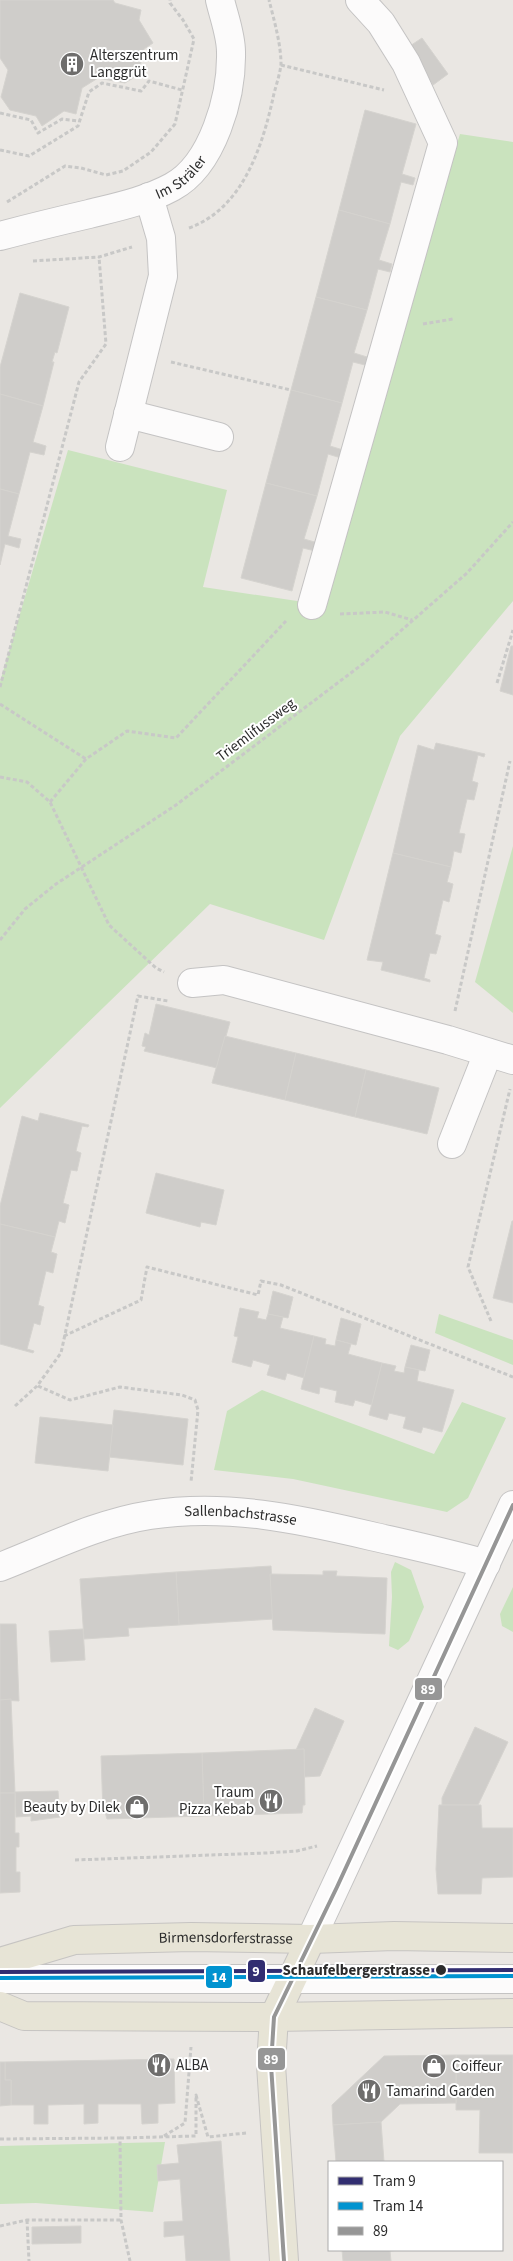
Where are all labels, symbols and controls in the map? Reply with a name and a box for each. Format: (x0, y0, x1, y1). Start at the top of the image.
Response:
place label: Alterszentrum Langgrüt (90, 45, 178, 83)
building icon: Alterszentrum Langgrüt (59, 51, 85, 77)
street label: Im Sträler (152, 151, 212, 204)
street label: Triemlifussweg (212, 693, 300, 767)
street label: Sallenbachstrasse (184, 1500, 298, 1530)
line badge: 89 (414, 1677, 443, 1701)
text: 89 (421, 1680, 435, 1700)
place label: Traum Pizza Kebab (179, 1782, 254, 1820)
restaurant icon: Traum Pizza Kebab (258, 1788, 284, 1814)
shop icon: Beauty by Dilek (124, 1794, 150, 1820)
place label: Beauty by Dilek (23, 1797, 121, 1818)
street label: Birmensdorferstrasse (158, 1926, 293, 1949)
line badge: 9 (247, 1959, 266, 1983)
place label: Schaufelbergerstrasse (282, 1960, 430, 1981)
text: 9 (252, 1962, 260, 1982)
marker: Schaufelbergerstrasse (434, 1963, 448, 1977)
line badge: 14 (205, 1965, 233, 1989)
text: 14 (212, 1968, 227, 1988)
line badge: 89 (257, 2047, 286, 2071)
text: 89 (264, 2050, 278, 2070)
restaurant icon: ALBA (146, 2052, 172, 2078)
shop icon: Coiffeur (421, 2053, 447, 2079)
place label: ALBA (176, 2055, 209, 2076)
place label: Coiffeur (452, 2056, 502, 2077)
restaurant icon: Tamarind Garden (356, 2078, 382, 2104)
place label: Tamarind Garden (386, 2081, 495, 2102)
legend (328, 2161, 503, 2251)
text: Tram 9 (373, 2171, 416, 2192)
text: Tram 14 (373, 2196, 424, 2217)
text: 89 (373, 2221, 388, 2242)

